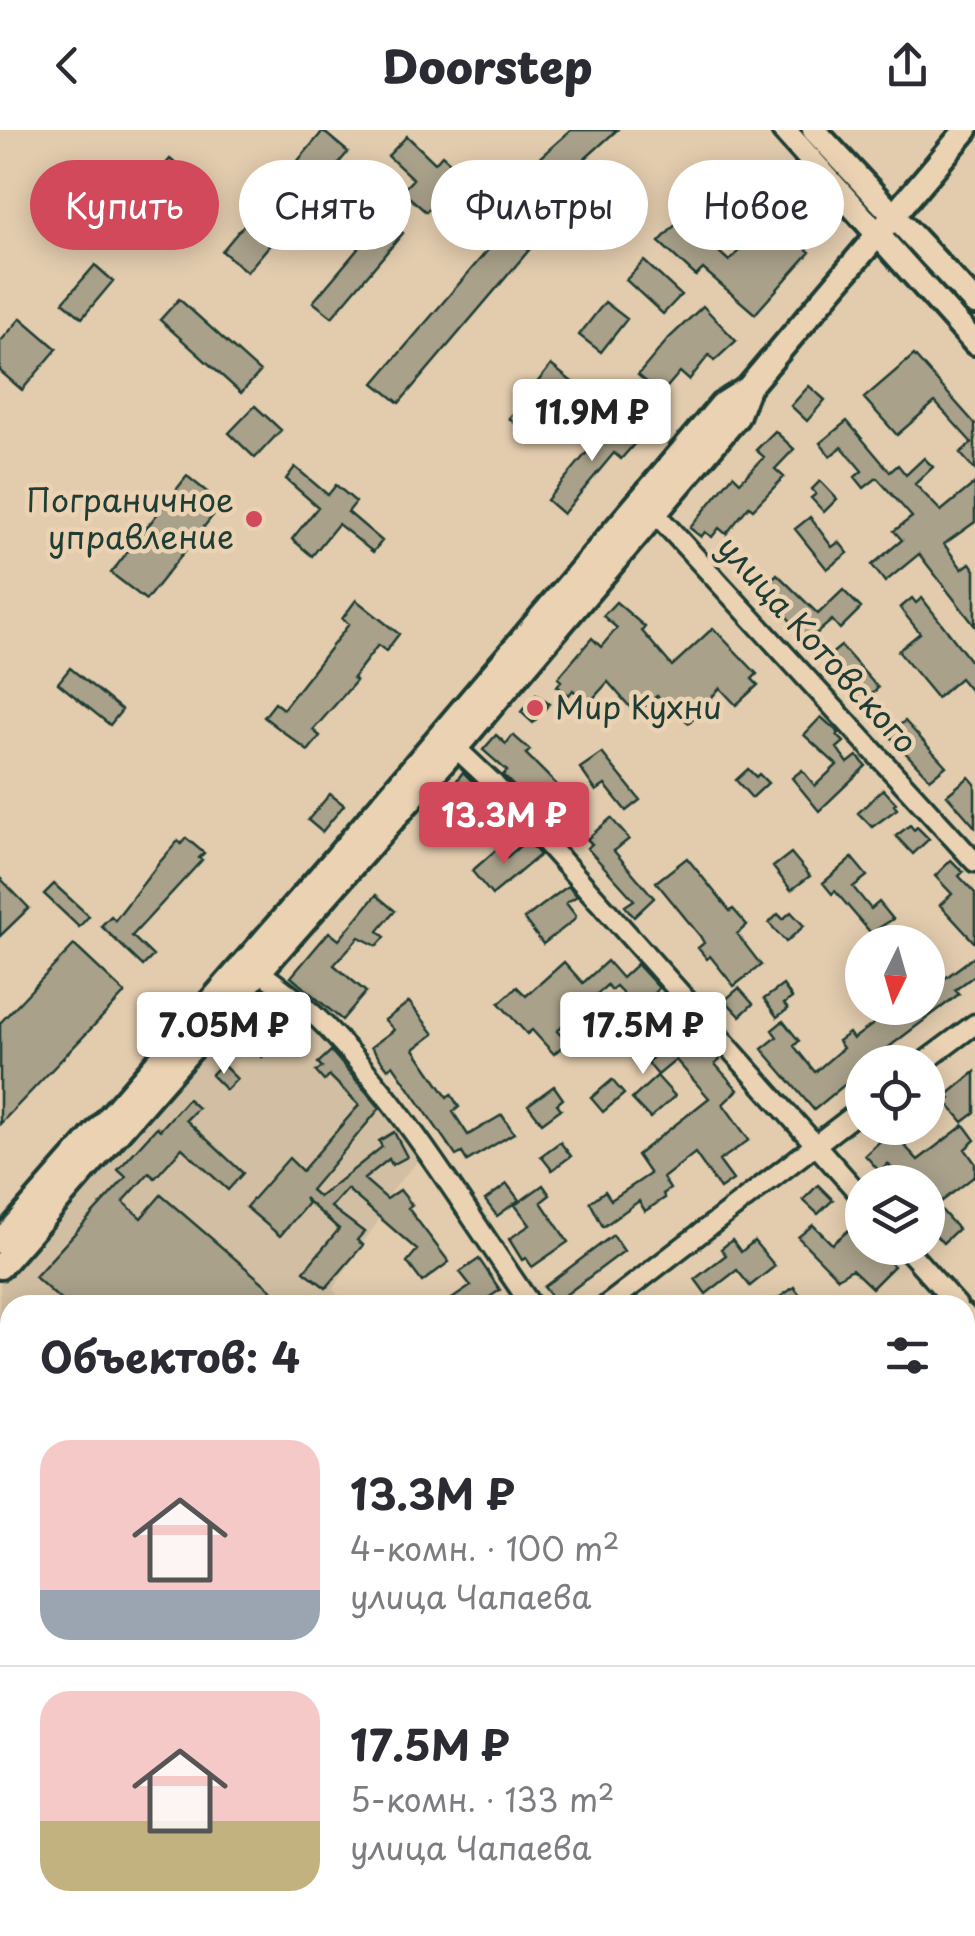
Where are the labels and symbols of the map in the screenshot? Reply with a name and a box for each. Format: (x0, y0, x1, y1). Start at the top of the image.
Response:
pin: 11.9M ₽ (500, 379, 684, 464)
place label: Пограничное управление (26, 475, 234, 560)
marker: Пограничное управление (243, 508, 265, 530)
street label: улица Котовского (707, 524, 930, 764)
place label: Мир Кухни (555, 682, 722, 730)
marker: Мир Кухни (524, 697, 546, 719)
pin: 13.3M ₽ (412, 782, 596, 867)
north arrow (845, 925, 945, 1025)
pin: 7.05M ₽ (132, 992, 316, 1077)
pin: 17.5M ₽ (551, 992, 735, 1077)

